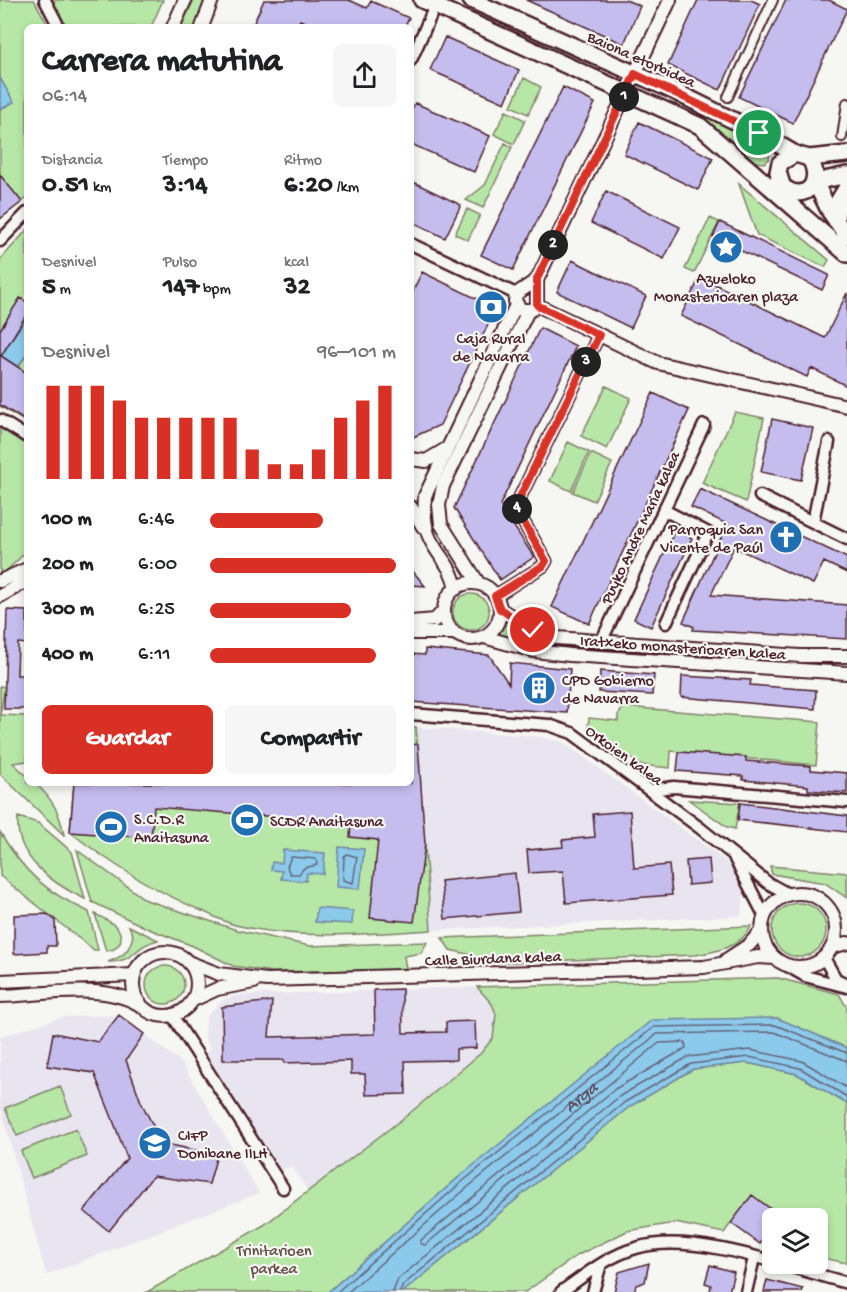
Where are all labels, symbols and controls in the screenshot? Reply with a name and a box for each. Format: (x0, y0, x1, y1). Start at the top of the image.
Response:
street label: Baiona etorbidea (583, 28, 699, 94)
text: Carrera matutina (42, 44, 282, 82)
button: share (333, 44, 396, 107)
pin: 1 (609, 82, 639, 112)
text: 06:14 (42, 86, 87, 109)
text: 1 (621, 87, 627, 106)
pin (733, 107, 784, 158)
icon: arrive (742, 116, 775, 149)
text: Distancia (42, 152, 103, 171)
text: Tiempo (163, 152, 208, 171)
text: Ritmo (284, 152, 322, 171)
text: 0.51 (42, 171, 89, 202)
text: 3:14 (163, 171, 207, 202)
text: 6:20 (284, 171, 333, 202)
text: km (89, 179, 111, 198)
text: /km (333, 179, 359, 198)
place icon: Azueloko Monasterioaren plaza (708, 229, 744, 265)
pin: 2 (538, 230, 568, 260)
text: 2 (549, 235, 557, 254)
text: Desnivel (42, 254, 96, 273)
text: Pulso (163, 254, 197, 273)
text: kcal (284, 254, 309, 273)
place label: Azueloko Monasterioaren plaza (654, 271, 799, 308)
text: 5 (42, 273, 56, 304)
text: 147 (163, 273, 199, 304)
text: 32 (284, 273, 310, 304)
text: m (56, 281, 71, 300)
text: bpm (199, 281, 231, 300)
bank icon: Caja Rural de Navarra (473, 289, 509, 325)
place label: Caja Rural de Navarra (453, 331, 531, 368)
text: Desnivel (42, 342, 110, 365)
text: 96–101 m (317, 342, 396, 365)
pin: 3 (571, 347, 601, 377)
text: 3 (582, 352, 590, 371)
street label: Puyko Andre Maria kalea (598, 448, 686, 609)
pin: 4 (502, 494, 532, 524)
text: 4 (513, 499, 521, 518)
text: 100 m (42, 509, 92, 532)
text: 6:46 (138, 509, 174, 532)
church icon: Parroquia San Vicente de Paúl (768, 519, 804, 555)
place label: Parroquia San Vicente de Paúl (660, 522, 763, 559)
text: 200 m (42, 554, 93, 577)
text: 6:00 (138, 554, 177, 577)
text: 300 m (42, 599, 94, 622)
text: 6:25 (138, 599, 175, 622)
pin (507, 604, 558, 655)
icon: check (516, 613, 549, 646)
street label: Iratxeko monasterioaren kalea (579, 633, 787, 666)
text: 400 m (42, 644, 93, 667)
text: 6:11 (138, 644, 171, 667)
building icon: CPD Gobierno de Navarra (521, 670, 557, 706)
place label: CPD Gobierno de Navarra (562, 673, 654, 710)
button: Guardar (42, 705, 213, 774)
button: Compartir (225, 705, 396, 774)
street label: Orkoien kalea (581, 723, 666, 792)
sports icon: SCDR Anaitasuna (229, 802, 265, 838)
sports icon: S.C.D.R Anaitasuna (93, 809, 129, 845)
place label: S.C.D.R Anaitasuna (134, 812, 210, 849)
place label: SCDR Anaitasuna (270, 814, 385, 833)
street label: Calle Biurdana kalea (424, 949, 563, 972)
water label: Arga (561, 1077, 604, 1118)
school or university icon: CIFP Donibane IILH (137, 1125, 173, 1161)
place label: CIFP Donibane IILH (177, 1128, 268, 1165)
map controls (762, 1208, 828, 1274)
button: layers (762, 1208, 828, 1274)
park label: Trinitarioen parkea (235, 1243, 312, 1280)

